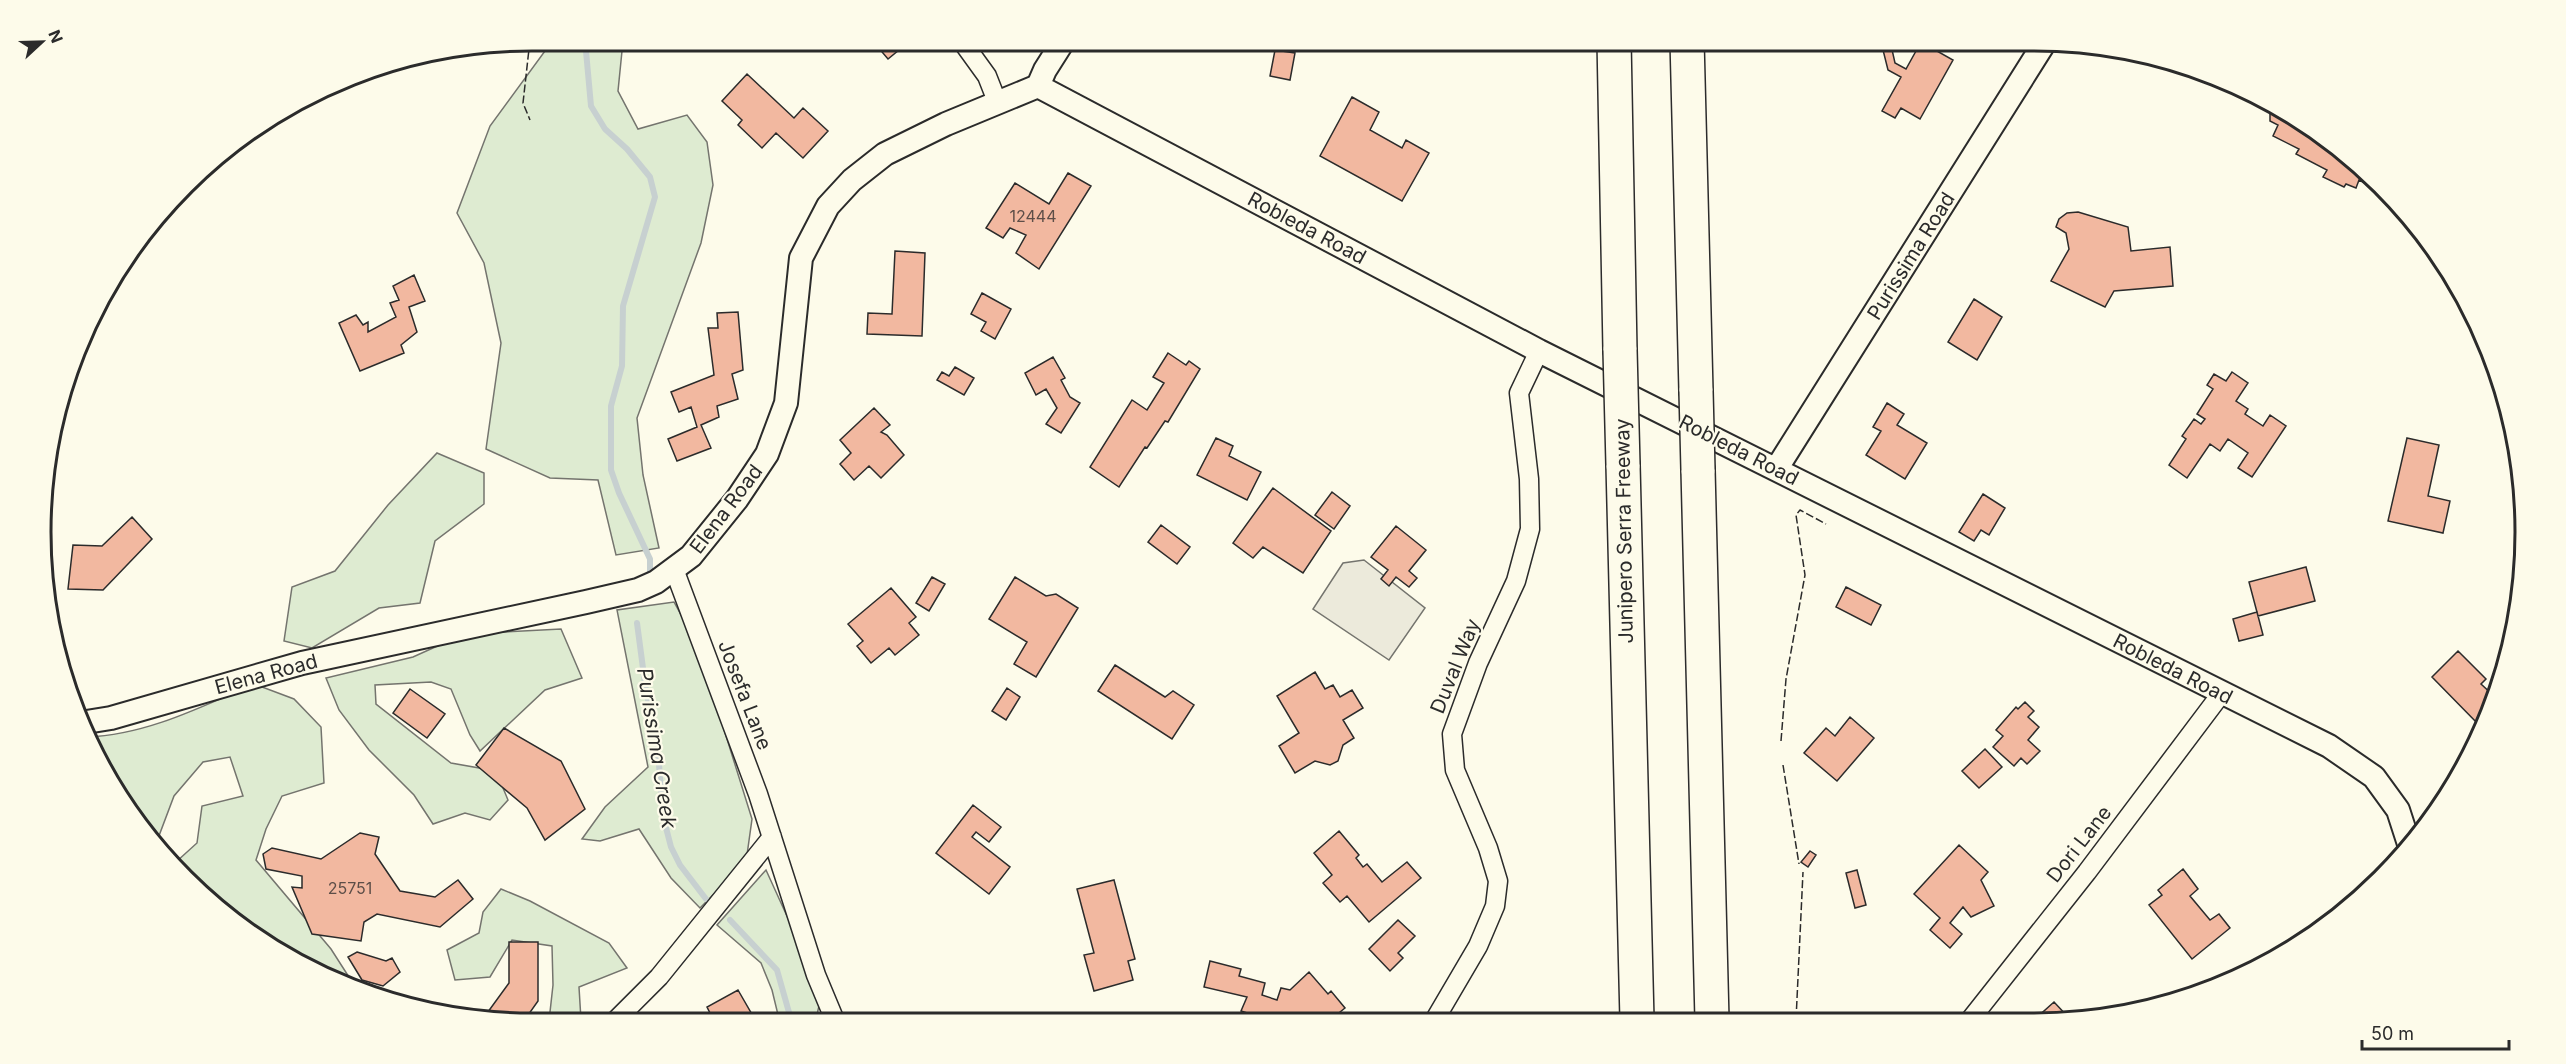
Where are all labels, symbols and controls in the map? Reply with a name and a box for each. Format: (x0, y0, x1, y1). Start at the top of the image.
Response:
north arrow (12, 12, 72, 72)
text: N (44, 27, 67, 46)
street label: Robleda Road (1244, 187, 1370, 269)
street label: Purissima Road (1862, 188, 1960, 324)
house number: 12444 (1009, 206, 1057, 226)
street label: Robleda Road (1675, 410, 1803, 490)
street label: Junipero Serra Freeway (1610, 418, 1638, 644)
street label: Elena Road (685, 460, 767, 558)
street label: Duval Way (1425, 615, 1485, 717)
street label: Robleda Road (2109, 629, 2237, 709)
street label: Josefa Lane (713, 637, 777, 753)
street label: Elena Road (212, 649, 320, 699)
water label: Purissima Creek (632, 666, 682, 831)
street label: Dori Lane (2042, 801, 2116, 887)
house number: 25751 (328, 878, 372, 898)
scale bar (2362, 1013, 2509, 1051)
text: 50 m (2371, 1023, 2414, 1044)

